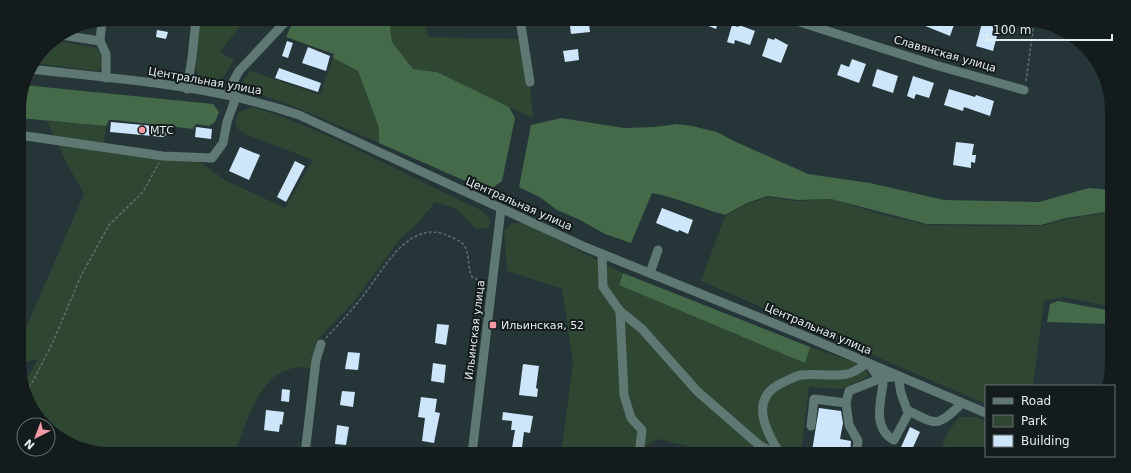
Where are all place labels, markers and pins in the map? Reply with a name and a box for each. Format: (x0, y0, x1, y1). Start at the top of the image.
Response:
place label: МТС (150, 124, 174, 137)
marker: МТС (137, 125, 147, 135)
place label: Ильинская, 52 (501, 319, 584, 332)
marker: Ильинская, 52 (488, 320, 498, 330)

